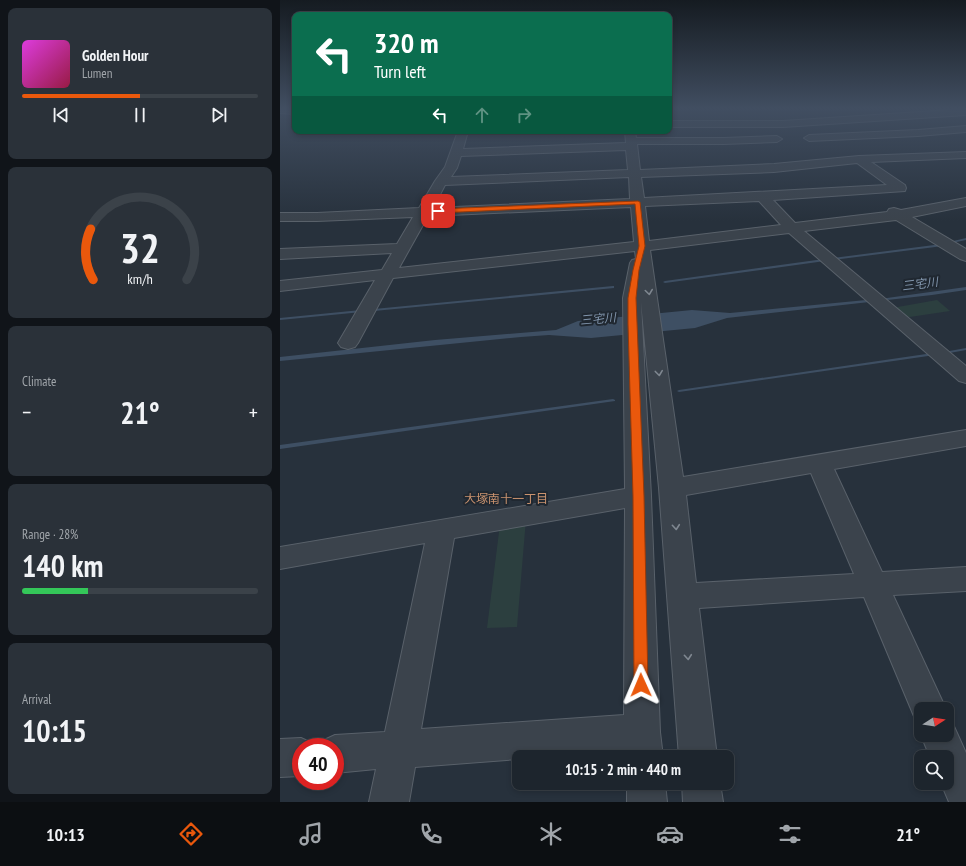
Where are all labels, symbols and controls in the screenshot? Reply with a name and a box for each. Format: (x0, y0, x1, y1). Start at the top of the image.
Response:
text: 320 m (374, 24, 438, 61)
icon: left (308, 28, 360, 80)
text: Golden Hour (82, 46, 149, 65)
text: Turn left (374, 60, 426, 83)
text: Lumen (82, 65, 112, 82)
icon: previous (50, 104, 72, 126)
icon: pause (129, 104, 151, 126)
icon: next (208, 104, 230, 126)
icon: left (429, 104, 451, 126)
icon: ahead (471, 104, 493, 126)
icon: right (513, 104, 535, 126)
pin (421, 194, 455, 228)
icon: arrive (427, 200, 449, 222)
text: 32 (120, 221, 160, 274)
text: km/h (127, 269, 153, 288)
water label: 三宅川 (901, 274, 941, 293)
one-way arrow (644, 289, 653, 296)
water label: 三宅川 (579, 309, 619, 328)
one-way arrow (654, 370, 663, 376)
text: Climate (22, 373, 56, 390)
text: 21° (120, 393, 160, 432)
text: − (22, 398, 31, 426)
text: + (249, 398, 258, 426)
district label: 大塚南十一丁目 (464, 491, 548, 506)
one-way arrow (671, 524, 680, 530)
text: Range · 28% (22, 526, 78, 543)
text: 140 km (22, 546, 103, 585)
one-way arrow (683, 654, 692, 660)
position arrow (620, 664, 662, 706)
text: Arrival (22, 691, 51, 708)
north arrow (914, 702, 954, 742)
map controls (914, 702, 954, 790)
text: 10:15 (22, 711, 87, 750)
speed limit sign: 40 (292, 738, 344, 790)
button: search (914, 750, 954, 790)
text: 10:15 · 2 min · 440 m (565, 760, 681, 779)
icon: directions (177, 820, 205, 848)
icon: music (297, 820, 325, 848)
icon: phone (417, 820, 445, 848)
icon: climate (537, 820, 565, 848)
icon: car (656, 820, 684, 848)
icon: filters (776, 820, 804, 848)
text: 10:13 (46, 823, 85, 846)
text: 21° (896, 823, 920, 846)

